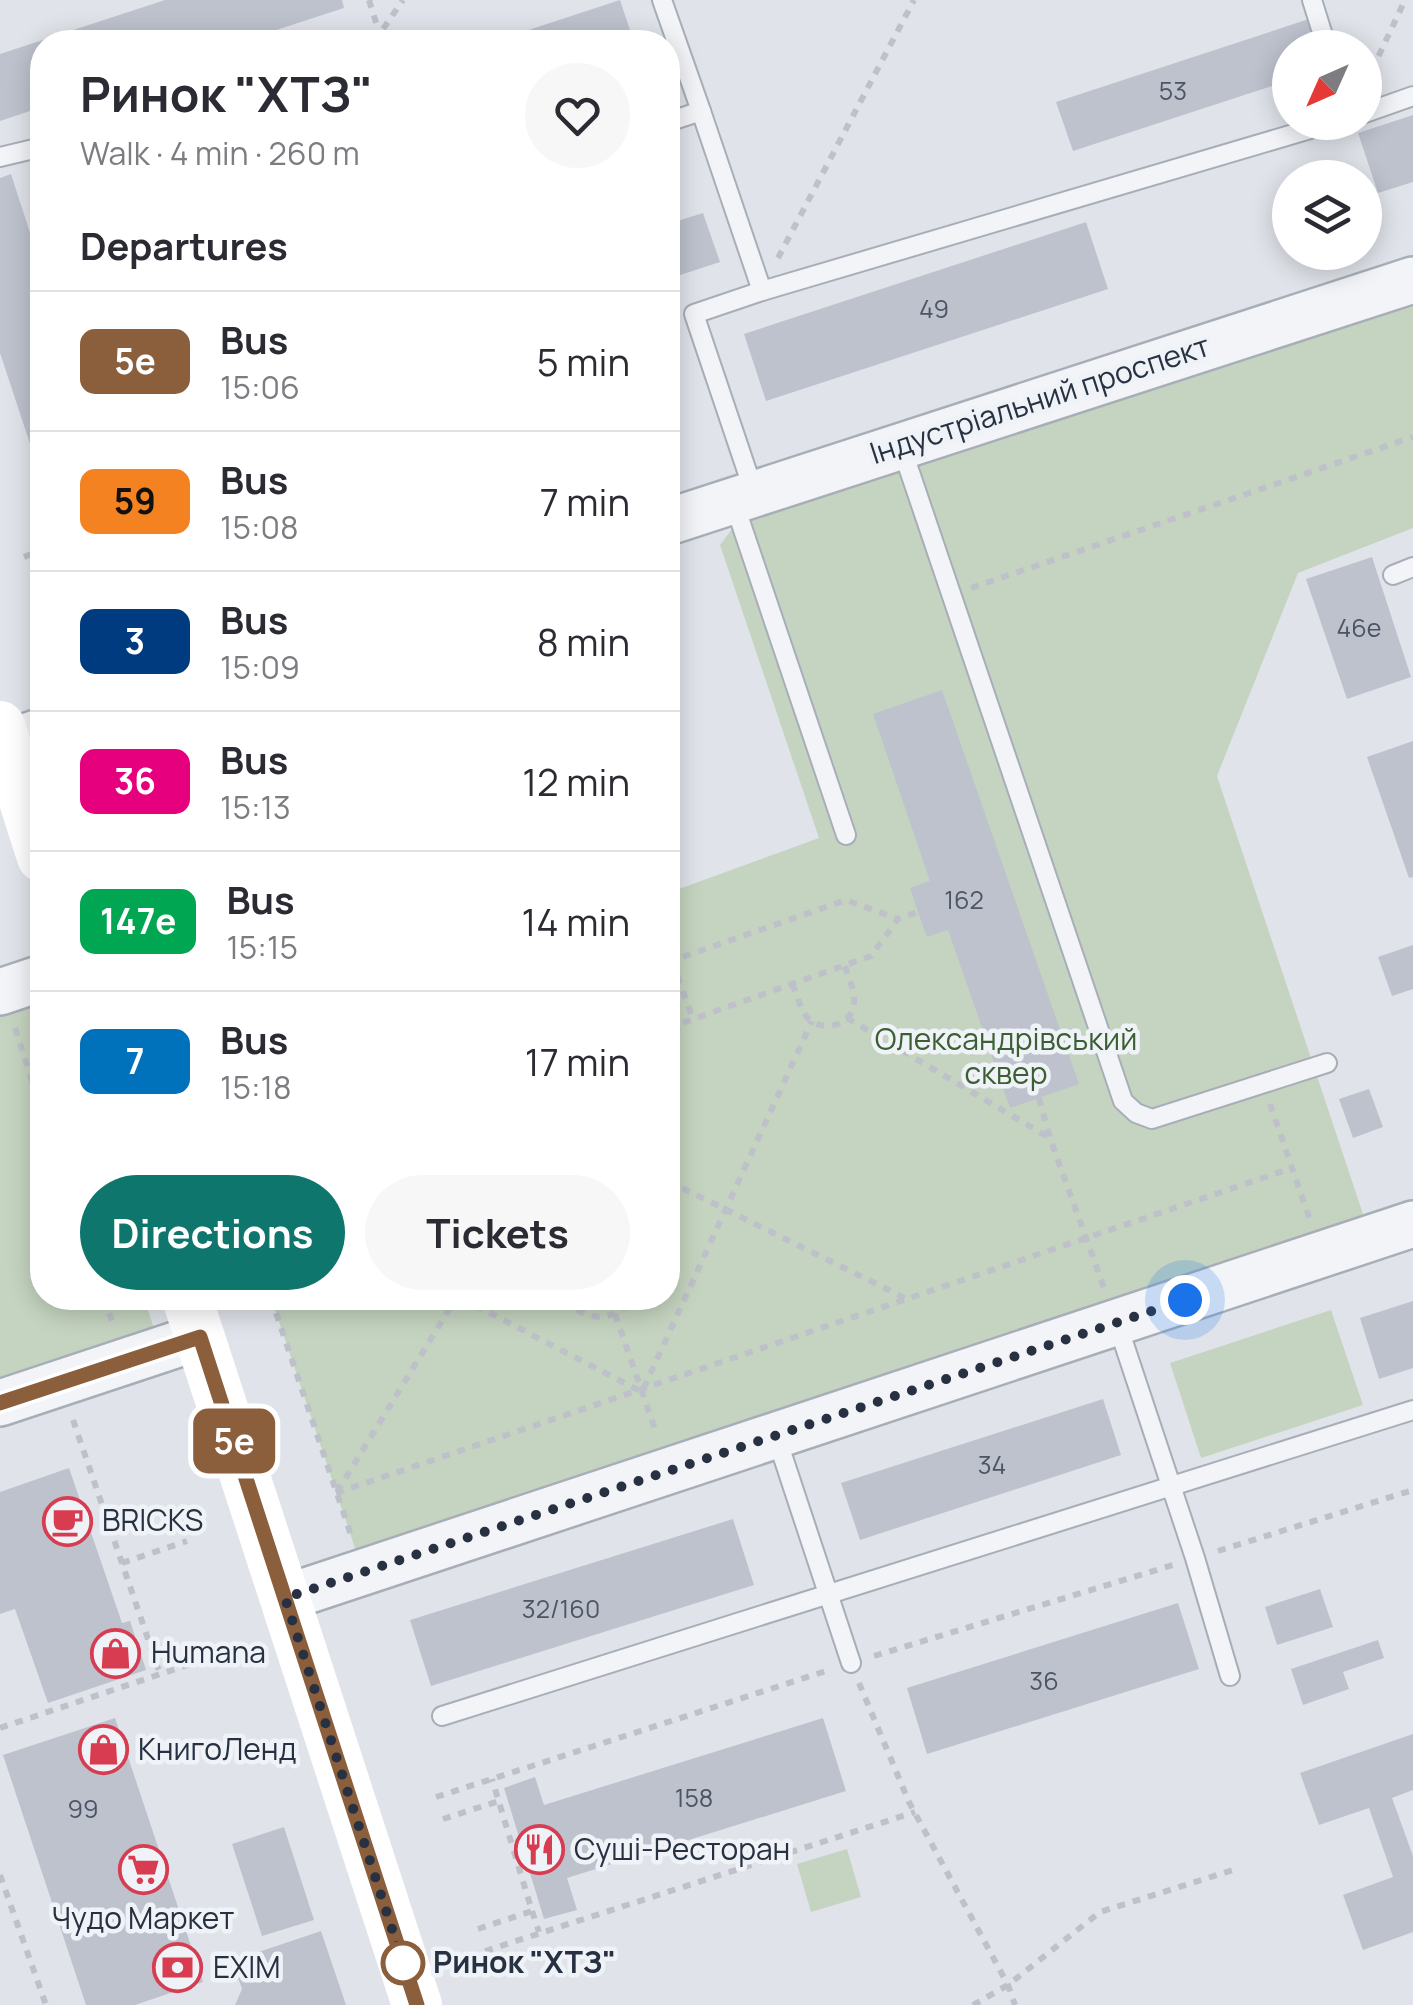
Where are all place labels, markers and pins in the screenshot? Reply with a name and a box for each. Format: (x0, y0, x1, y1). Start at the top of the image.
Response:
cafe icon: BRICKS (41, 1495, 93, 1547)
place label: BRICKS (102, 1499, 203, 1540)
shop icon: Humana (90, 1627, 142, 1679)
place label: Humana (151, 1631, 266, 1672)
shop icon: КнигоЛенд (77, 1724, 129, 1776)
place label: КнигоЛенд (138, 1728, 297, 1769)
restaurant icon: Суші-Ресторан (513, 1824, 565, 1876)
place label: Суші-Ресторан (574, 1828, 790, 1869)
supermarket icon: Чудо Маркет (117, 1844, 169, 1896)
place label: Чудо Маркет (52, 1897, 234, 1938)
place label: Ринок "ХТЗ" (433, 1941, 616, 1982)
bank icon: EXIM (152, 1942, 204, 1994)
marker: Ринок "ХТЗ" (382, 1942, 424, 1984)
place label: EXIM (213, 1946, 281, 1987)

